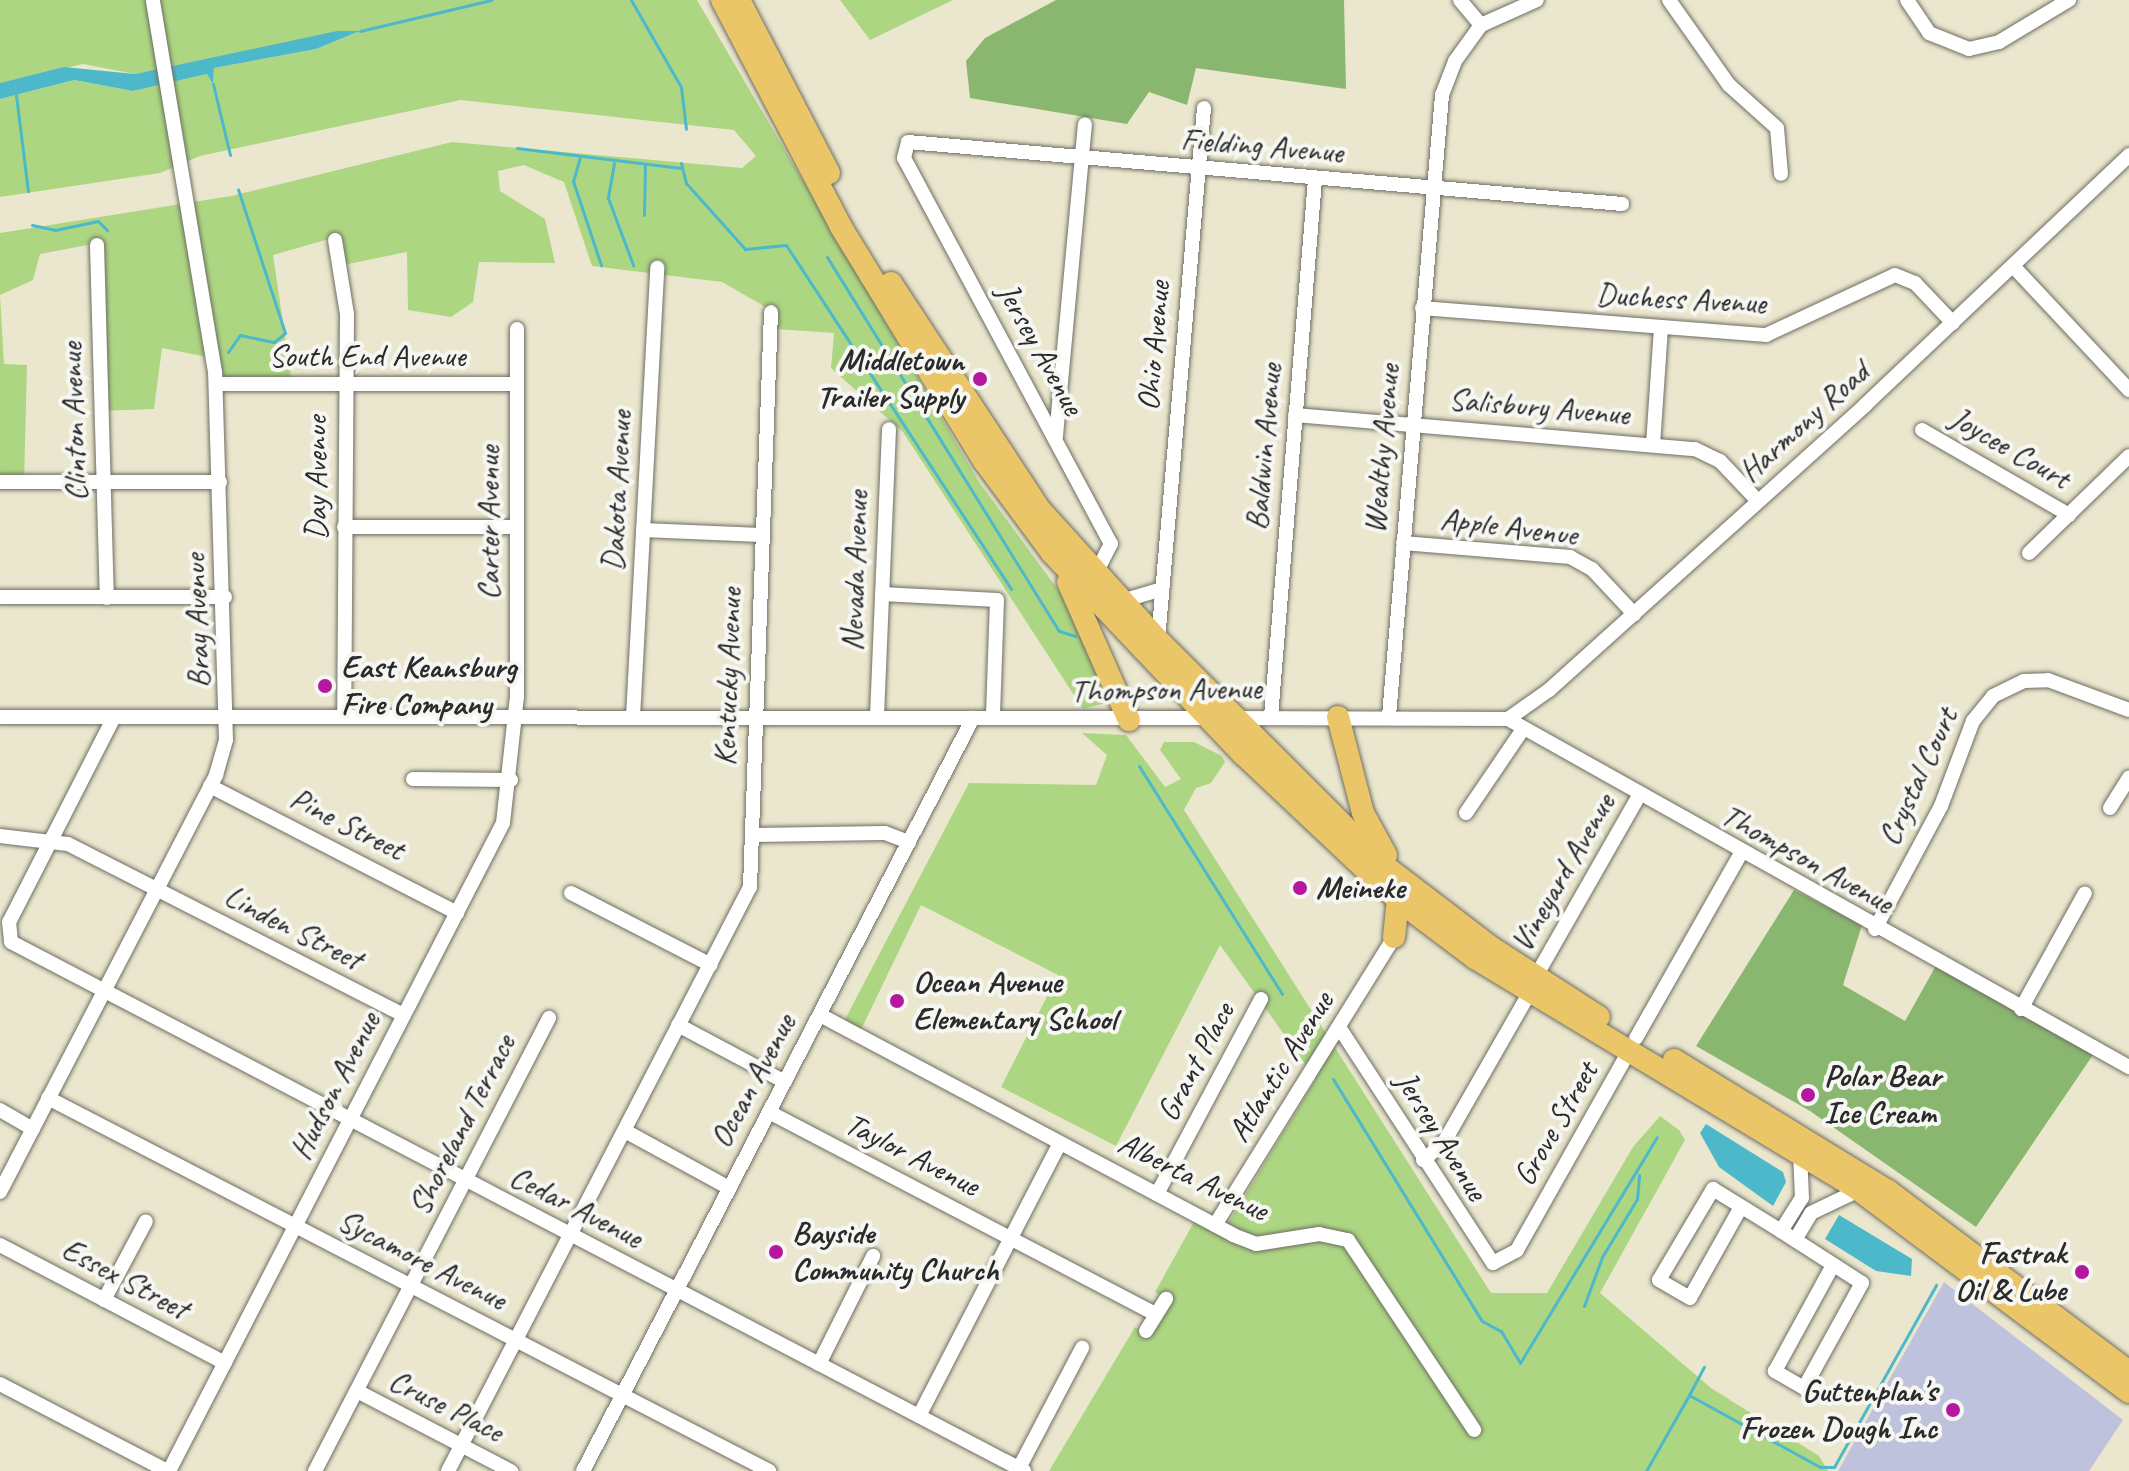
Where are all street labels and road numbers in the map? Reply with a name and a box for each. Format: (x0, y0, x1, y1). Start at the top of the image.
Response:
street label: Fielding Avenue (1180, 120, 1344, 172)
street label: Duchess Avenue (1595, 275, 1767, 323)
street label: Jersey Avenue (988, 276, 1092, 422)
street label: Ohio Avenue (1129, 280, 1179, 412)
street label: South End Avenue (269, 337, 465, 375)
street label: Clinton Avenue (52, 342, 96, 502)
street label: Harmony Road (1731, 354, 1877, 490)
street label: Baldwin Avenue (1238, 362, 1290, 532)
street label: Wealthy Avenue (1355, 363, 1409, 535)
street label: Salisbury Avenue (1447, 380, 1631, 434)
street label: Joycee Court (1943, 399, 2077, 497)
street label: Dakota Avenue (594, 410, 640, 572)
street label: Day Avenue (297, 416, 335, 540)
street label: Carter Avenue (470, 446, 508, 600)
street label: Nevada Avenue (833, 490, 877, 652)
street label: Apple Avenue (1439, 500, 1579, 554)
street label: Bray Avenue (175, 553, 219, 689)
street label: Kentucky Avenue (706, 588, 750, 766)
street label: Thompson Avenue (1070, 669, 1262, 711)
street label: Crystal Court (1870, 702, 1966, 852)
street label: Pine Street (283, 779, 411, 869)
street label: Vineyard Avenue (1502, 787, 1624, 959)
street label: Thompson Avenue (1714, 796, 1900, 922)
street label: Linden Street (218, 877, 368, 979)
street label: Atlantic Avenue (1220, 985, 1342, 1149)
street label: Grant Place (1149, 996, 1243, 1128)
street label: Hudson Avenue (282, 1006, 388, 1166)
street label: Ocean Avenue (702, 1007, 804, 1155)
street label: Shoreland Terrace (400, 1028, 524, 1222)
street label: Grove Street (1505, 1055, 1607, 1193)
street label: Jersey Avenue (1386, 1064, 1496, 1208)
street label: Taylor Avenue (838, 1105, 986, 1205)
street label: Alberta Avenue (1112, 1124, 1274, 1230)
street label: Cedar Avenue (503, 1157, 649, 1257)
street label: Sycamore Avenue (331, 1201, 513, 1319)
street label: Essex Street (55, 1230, 195, 1328)
street label: Cruse Place (382, 1361, 510, 1451)

